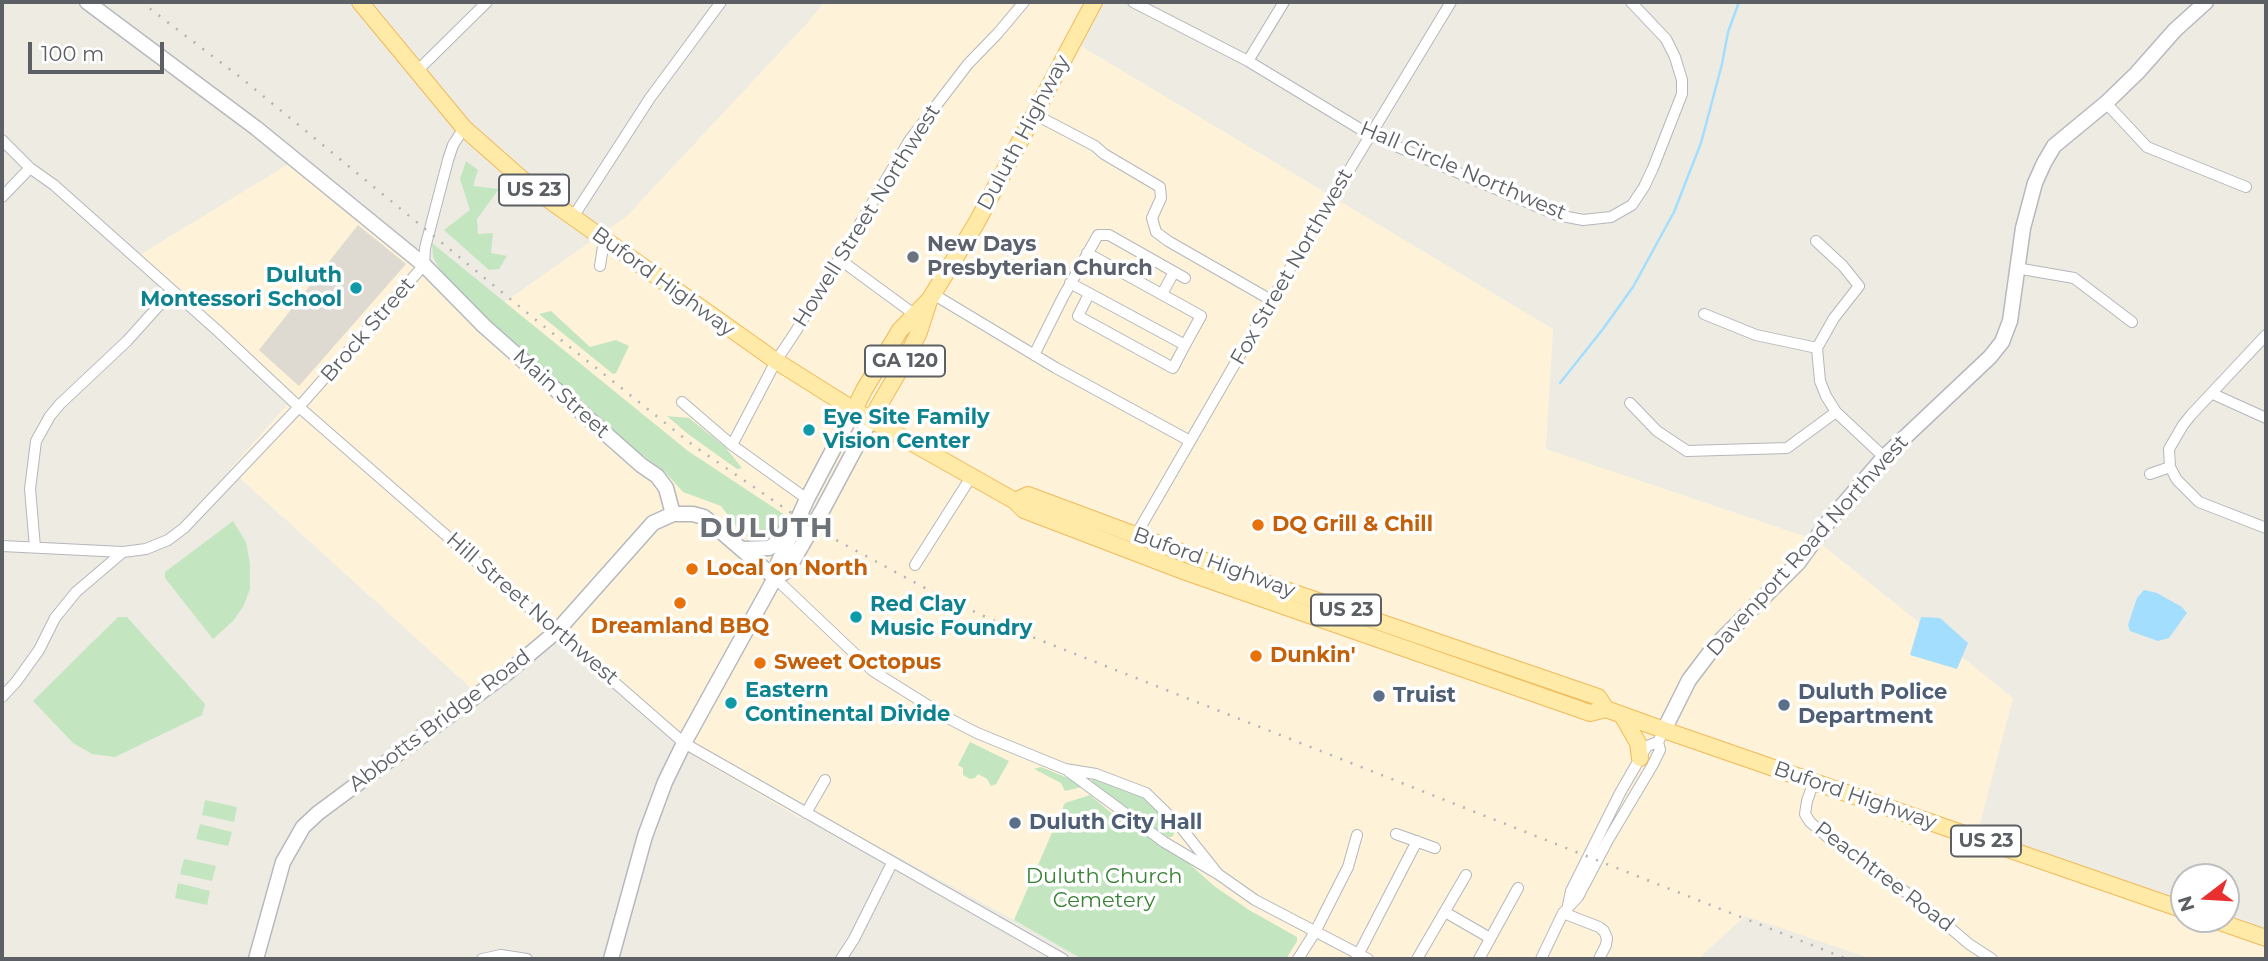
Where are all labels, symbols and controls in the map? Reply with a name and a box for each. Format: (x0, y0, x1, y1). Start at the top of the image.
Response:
scale bar (32, 28, 168, 72)
text: 100 m (41, 41, 104, 66)
street label: Duluth Highway (973, 51, 1075, 215)
street label: Howell Street Northwest (788, 100, 946, 332)
street label: Hall Circle Northwest (1356, 116, 1570, 226)
street label: Fox Street Northwest (1225, 164, 1359, 370)
road number: US 23 (499, 174, 569, 206)
street label: Buford Highway (587, 222, 739, 342)
place label: New Days Presbyterian Church (927, 232, 1153, 282)
marker: New Days Presbyterian Church (905, 249, 921, 265)
place label: Duluth Montessori School (140, 263, 342, 313)
street label: Brock Street (316, 273, 420, 387)
marker: Duluth Montessori School (348, 280, 364, 296)
street label: Main Street (508, 344, 614, 444)
road number: GA 120 (865, 346, 945, 376)
place label: Eye Site Family Vision Center (823, 405, 990, 455)
marker: Eye Site Family Vision Center (801, 422, 817, 438)
street label: Davenport Road Northwest (1702, 430, 1914, 662)
district label: DULUTH (700, 512, 834, 546)
place label: DQ Grill & Chill (1272, 512, 1433, 538)
marker: DQ Grill & Chill (1250, 517, 1266, 533)
street label: Buford Highway (1130, 522, 1298, 604)
street label: Hill Street Northwest (441, 527, 623, 691)
place label: Local on North (706, 556, 868, 582)
marker: Local on North (684, 561, 700, 577)
place label: Red Clay Music Foundry (870, 592, 1032, 642)
road number: US 23 (1311, 594, 1381, 625)
marker: Dreamland BBQ (672, 595, 688, 611)
marker: Red Clay Music Foundry (848, 609, 864, 625)
place label: Dreamland BBQ (591, 614, 769, 640)
place label: Dunkin' (1270, 643, 1356, 669)
street label: Abbotts Bridge Road (344, 645, 536, 797)
marker: Dunkin' (1248, 648, 1264, 664)
place label: Sweet Octopus (774, 650, 941, 676)
marker: Sweet Octopus (752, 655, 768, 671)
place label: Eastern Continental Divide (745, 678, 950, 728)
place label: Duluth Police Department (1798, 680, 1947, 730)
place label: Truist (1393, 683, 1456, 709)
marker: Truist (1371, 688, 1387, 704)
marker: Eastern Continental Divide (723, 695, 739, 711)
marker: Duluth Police Department (1776, 697, 1792, 713)
street label: Buford Highway (1770, 756, 1940, 836)
place label: Duluth City Hall (1029, 810, 1202, 836)
marker: Duluth City Hall (1007, 815, 1023, 831)
street label: Peachtree Road (1809, 816, 1959, 938)
road number: US 23 (1951, 826, 2021, 856)
north arrow (2170, 863, 2240, 933)
park label: Duluth Church Cemetery (1026, 864, 1182, 914)
text: N (2173, 893, 2200, 914)

